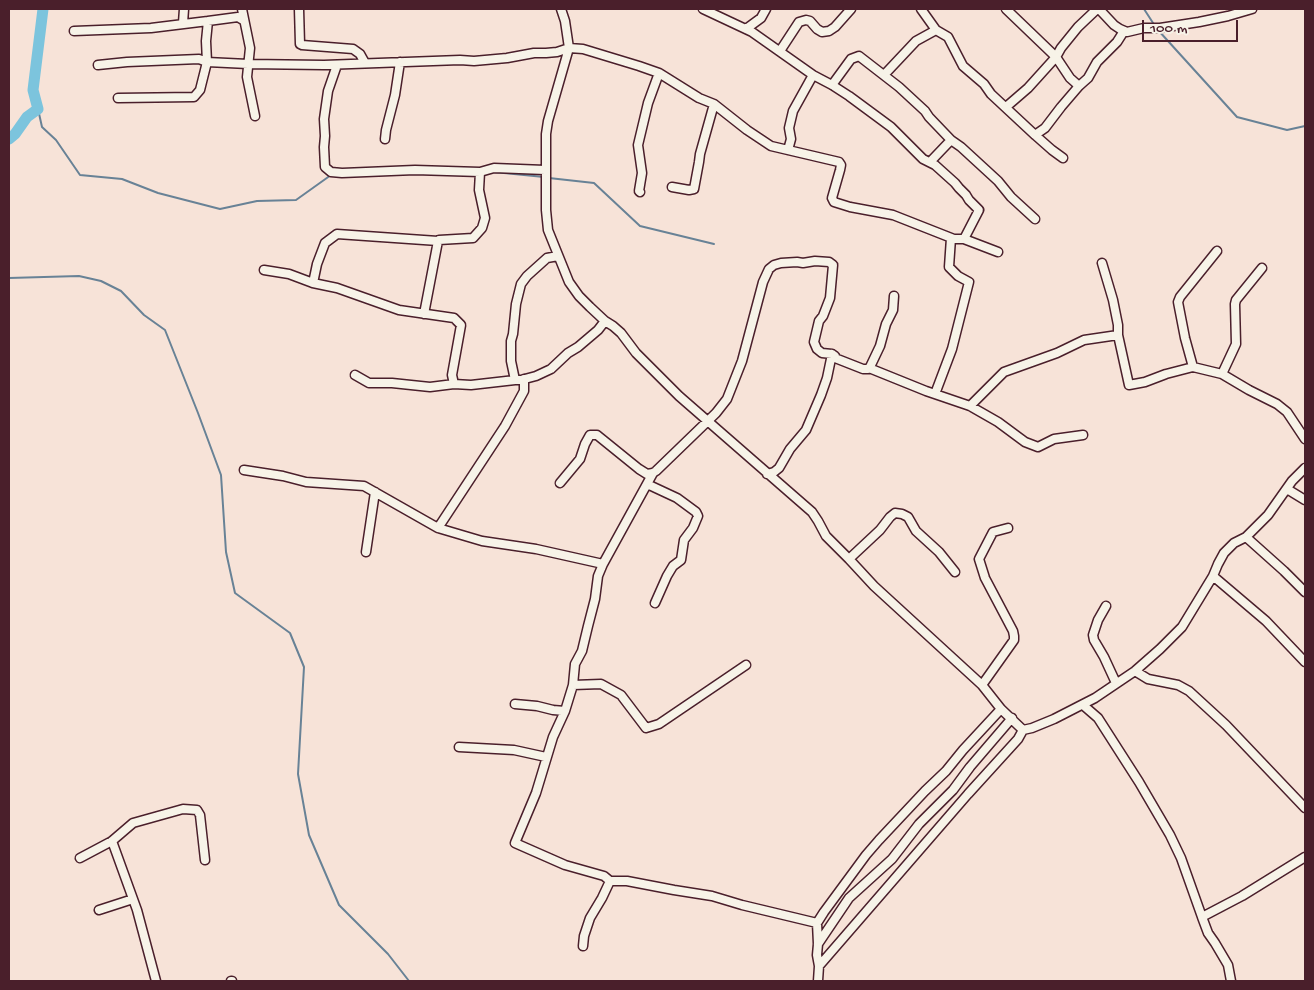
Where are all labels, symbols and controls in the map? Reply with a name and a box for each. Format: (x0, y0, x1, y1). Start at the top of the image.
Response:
scale bar (1144, 10, 1240, 42)
text: 100 m (1150, 20, 1187, 38)

